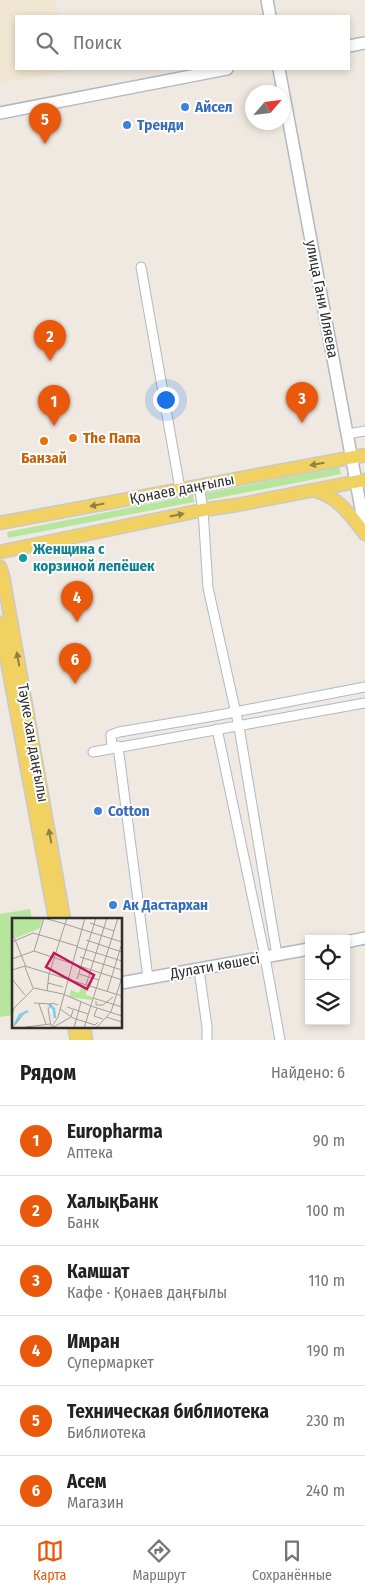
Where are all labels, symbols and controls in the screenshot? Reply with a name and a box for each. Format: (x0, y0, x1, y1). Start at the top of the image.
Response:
search box (15, 15, 350, 70)
icon: search (33, 29, 61, 57)
text: Поиск (73, 31, 122, 54)
north arrow (245, 85, 290, 130)
place label: Айсел (194, 98, 233, 116)
marker: Айсел (179, 101, 191, 113)
pin: 5 (29, 103, 61, 144)
place label: Тренди (137, 116, 184, 134)
marker: Тренди (121, 119, 133, 131)
street label: улица Гани Иляева (302, 238, 342, 360)
pin: 2 (34, 320, 66, 361)
pin: 3 (286, 382, 318, 423)
pin: 1 (38, 385, 70, 426)
your location (153, 387, 179, 413)
place label: The Папа (83, 429, 141, 447)
marker: The Папа (67, 432, 79, 444)
marker: Банзай (38, 435, 50, 447)
place label: Банзай (21, 449, 67, 467)
one-way arrow (309, 460, 325, 468)
street label: Қонаев даңғылы (128, 470, 236, 508)
one-way arrow (89, 501, 105, 509)
one-way arrow (169, 511, 185, 519)
place label: Женщина с корзиной лепёшек (32, 540, 155, 575)
marker: Женщина с корзиной лепёшек (17, 552, 29, 564)
pin: 4 (61, 581, 93, 622)
pin: 6 (59, 643, 91, 684)
one-way arrow (13, 651, 21, 667)
street label: Тәуке хан даңғылы (14, 682, 52, 804)
place label: Cotton (108, 802, 150, 820)
marker: Cotton (92, 805, 104, 817)
one-way arrow (45, 828, 53, 844)
place label: Ак Дастархан (122, 896, 208, 914)
marker: Ак Дастархан (107, 899, 119, 911)
inset map (12, 918, 122, 1028)
map controls (305, 935, 350, 1025)
button: locate (305, 935, 350, 980)
street label: Дулати көшесі (168, 949, 261, 983)
button: layers (305, 980, 350, 1025)
text: Рядом (20, 1060, 76, 1086)
text: Найдено: 6 (271, 1063, 345, 1082)
text: Europharma (67, 1120, 163, 1143)
text: 1 (33, 1131, 39, 1150)
text: 90 m (313, 1131, 345, 1150)
text: Аптека (67, 1143, 113, 1162)
text: ХалықБанк (67, 1190, 158, 1213)
text: 2 (32, 1201, 40, 1220)
text: 100 m (306, 1201, 345, 1220)
text: Банк (67, 1213, 99, 1232)
text: Камшат (67, 1260, 129, 1283)
text: 3 (32, 1271, 40, 1290)
text: 110 m (308, 1271, 345, 1290)
text: Кафе · Қонаев даңғылы (67, 1283, 227, 1302)
text: Имран (67, 1330, 120, 1353)
text: 4 (32, 1341, 40, 1360)
text: 190 m (307, 1341, 345, 1360)
text: Супермаркет (67, 1353, 154, 1372)
text: Техническая библиотека (67, 1400, 269, 1423)
text: 5 (32, 1411, 40, 1430)
text: 230 m (306, 1411, 345, 1430)
text: Библиотека (67, 1423, 146, 1442)
text: Асем (67, 1470, 107, 1493)
text: 6 (32, 1481, 40, 1500)
text: 240 m (306, 1481, 345, 1500)
text: Магазин (67, 1493, 124, 1512)
tab: Карта (33, 1537, 66, 1584)
tab: Маршрут (132, 1537, 186, 1584)
tab: Сохранённые (252, 1537, 332, 1584)

